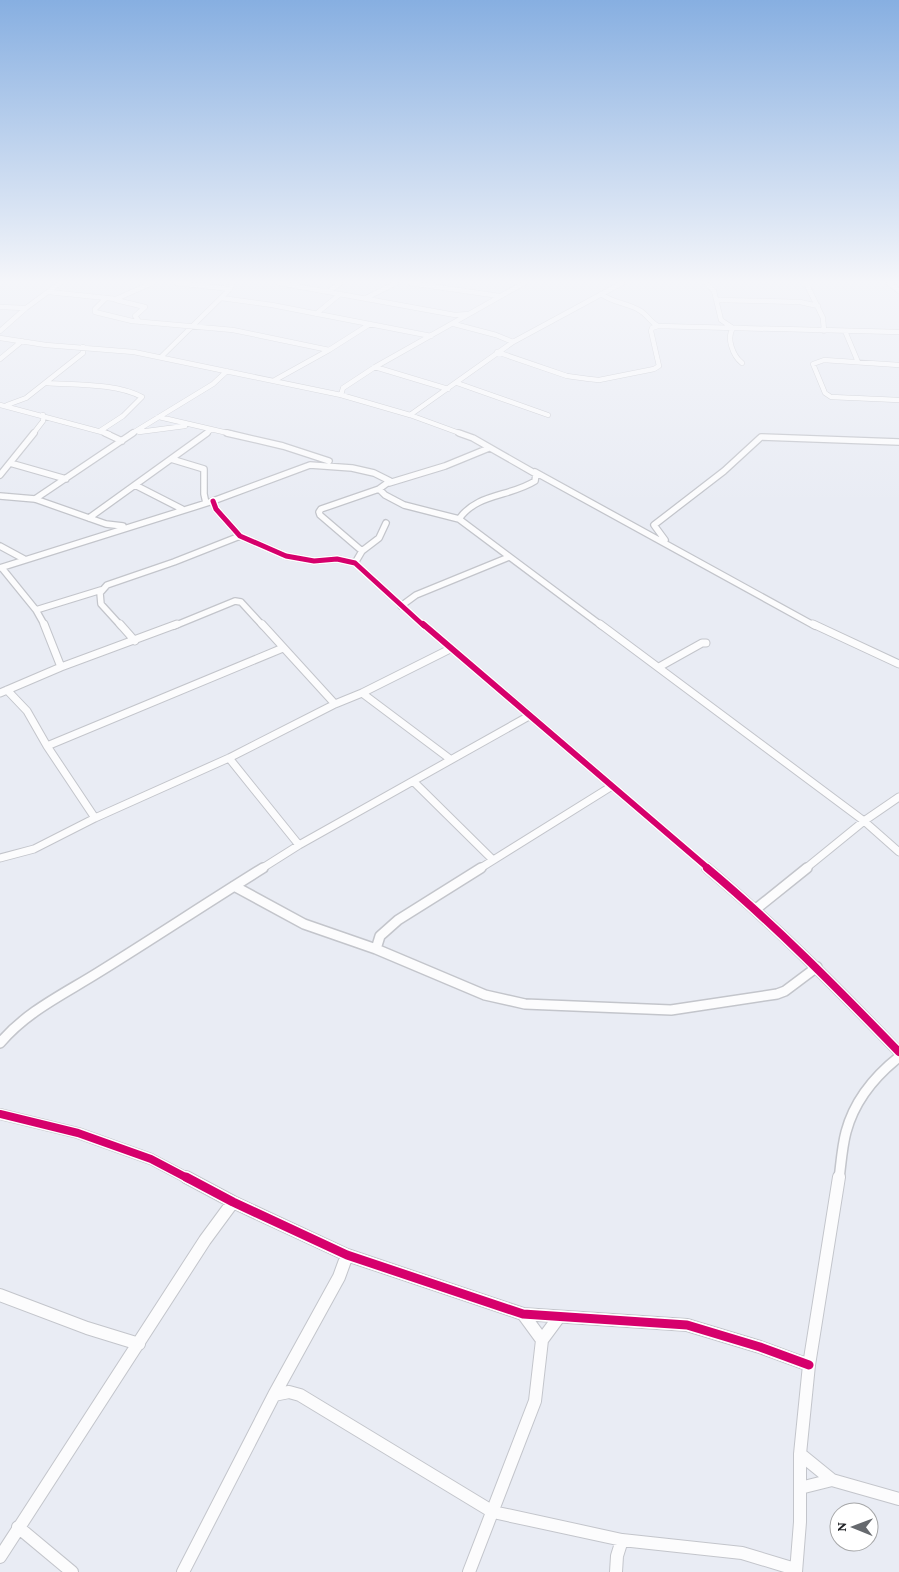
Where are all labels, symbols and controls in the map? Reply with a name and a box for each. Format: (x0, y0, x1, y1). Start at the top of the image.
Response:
north arrow (829, 1502, 879, 1552)
text: N (833, 1521, 849, 1532)

